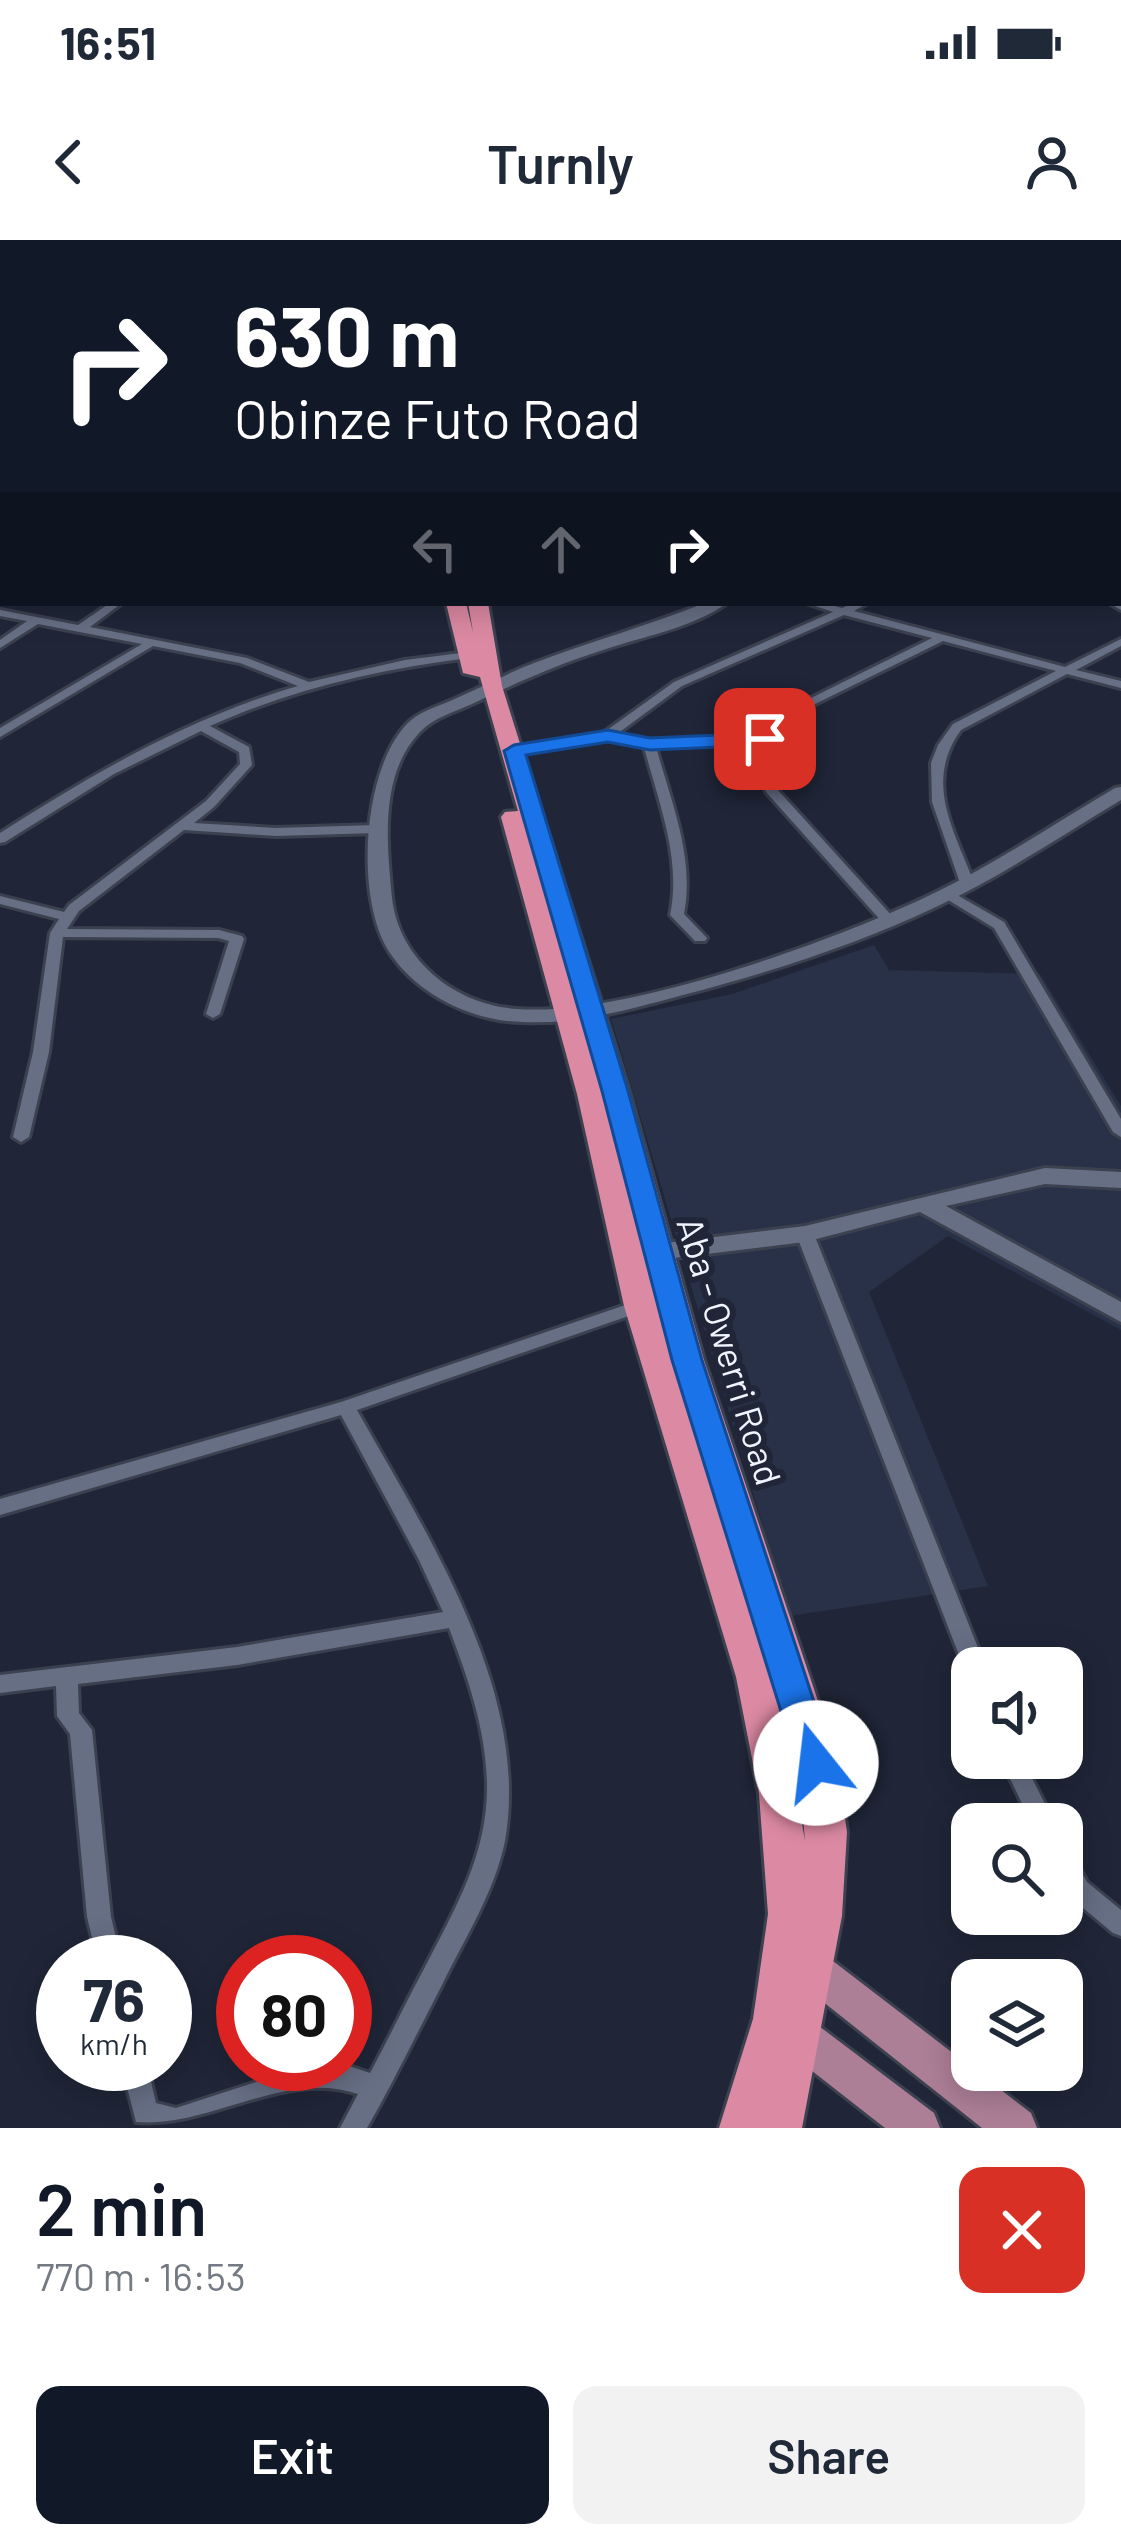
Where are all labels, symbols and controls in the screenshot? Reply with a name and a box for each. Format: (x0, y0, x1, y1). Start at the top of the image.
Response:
text: 16:51 (60, 15, 156, 69)
icon: back (36, 129, 102, 195)
icon: person (1019, 129, 1085, 195)
text: Turnly (487, 130, 634, 195)
text: 630 m (234, 283, 459, 384)
icon: right (36, 288, 192, 444)
text: Obinze Futo Road (234, 385, 641, 450)
icon: left (402, 516, 468, 582)
icon: ahead (528, 516, 594, 582)
icon: right (654, 516, 720, 582)
pin (714, 688, 816, 790)
icon: arrive (732, 706, 798, 772)
street label: Aba - Owerri Road (669, 1212, 792, 1490)
map controls (951, 1647, 1083, 2091)
button: sound (951, 1647, 1083, 1779)
position arrow (753, 1700, 879, 1826)
button: search (951, 1803, 1083, 1935)
speed limit sign: 80 (216, 1935, 372, 2091)
button: layers (951, 1959, 1083, 2091)
text: 76 (83, 1962, 145, 2034)
text: km/h (80, 2025, 148, 2061)
text: 2 min (36, 2164, 207, 2250)
button: close (959, 2167, 1085, 2293)
text: 770 m · 16:53 (36, 2252, 246, 2299)
button: Exit (36, 2386, 549, 2524)
button: Share (573, 2386, 1085, 2524)

